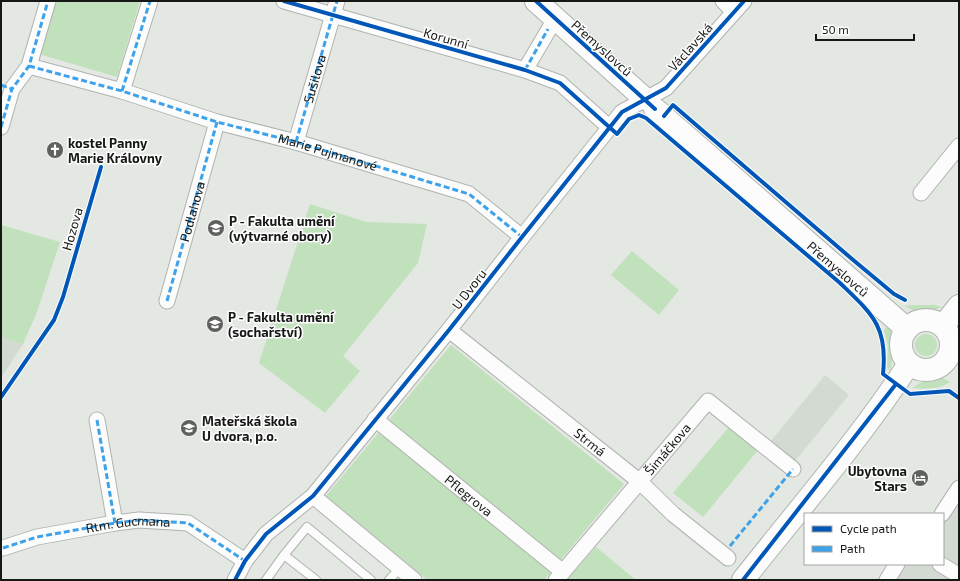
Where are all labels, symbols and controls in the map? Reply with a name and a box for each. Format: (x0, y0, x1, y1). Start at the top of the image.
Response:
scale bar (816, 16, 914, 42)
street label: Přemyslovců (568, 17, 636, 79)
street label: Václavská (664, 20, 716, 74)
text: 50 m (822, 22, 849, 36)
street label: Korunní (422, 24, 471, 52)
street label: Sušilova (300, 53, 329, 105)
street label: Marie Pujmanové (277, 130, 379, 174)
place label: kostel Panny Marie Královny (68, 135, 163, 166)
church icon: kostel Panny Marie Královny (45, 140, 65, 160)
street label: Podlahova (176, 179, 208, 244)
street label: Hozova (58, 206, 86, 252)
place label: P - Fakulta umění (výtvarné obory) (229, 213, 336, 244)
school or university icon: P - Fakulta umění (výtvarné obory) (206, 218, 226, 238)
street label: Přemyslovců (804, 238, 872, 300)
street label: U Dvoru (448, 266, 490, 312)
place label: P - Fakulta umění (sochařství) (228, 309, 335, 340)
school or university icon: P - Fakulta umění (sochařství) (205, 314, 225, 334)
place label: Mateřská škola U dvora, p.o. (202, 413, 297, 444)
school or university icon: Mateřská škola U dvora, p.o. (179, 418, 199, 438)
street label: Šimáčkova (641, 420, 694, 478)
street label: Strmá (571, 425, 609, 459)
place label: Ubytovna Stars (848, 463, 907, 494)
hotel icon: Ubytovna Stars (910, 468, 930, 488)
street label: Pflegrova (442, 471, 496, 520)
street label: Rtm. Gucmana (84, 512, 171, 536)
legend (804, 513, 944, 565)
text: Cycle path (840, 521, 897, 535)
text: Path (840, 541, 865, 555)

